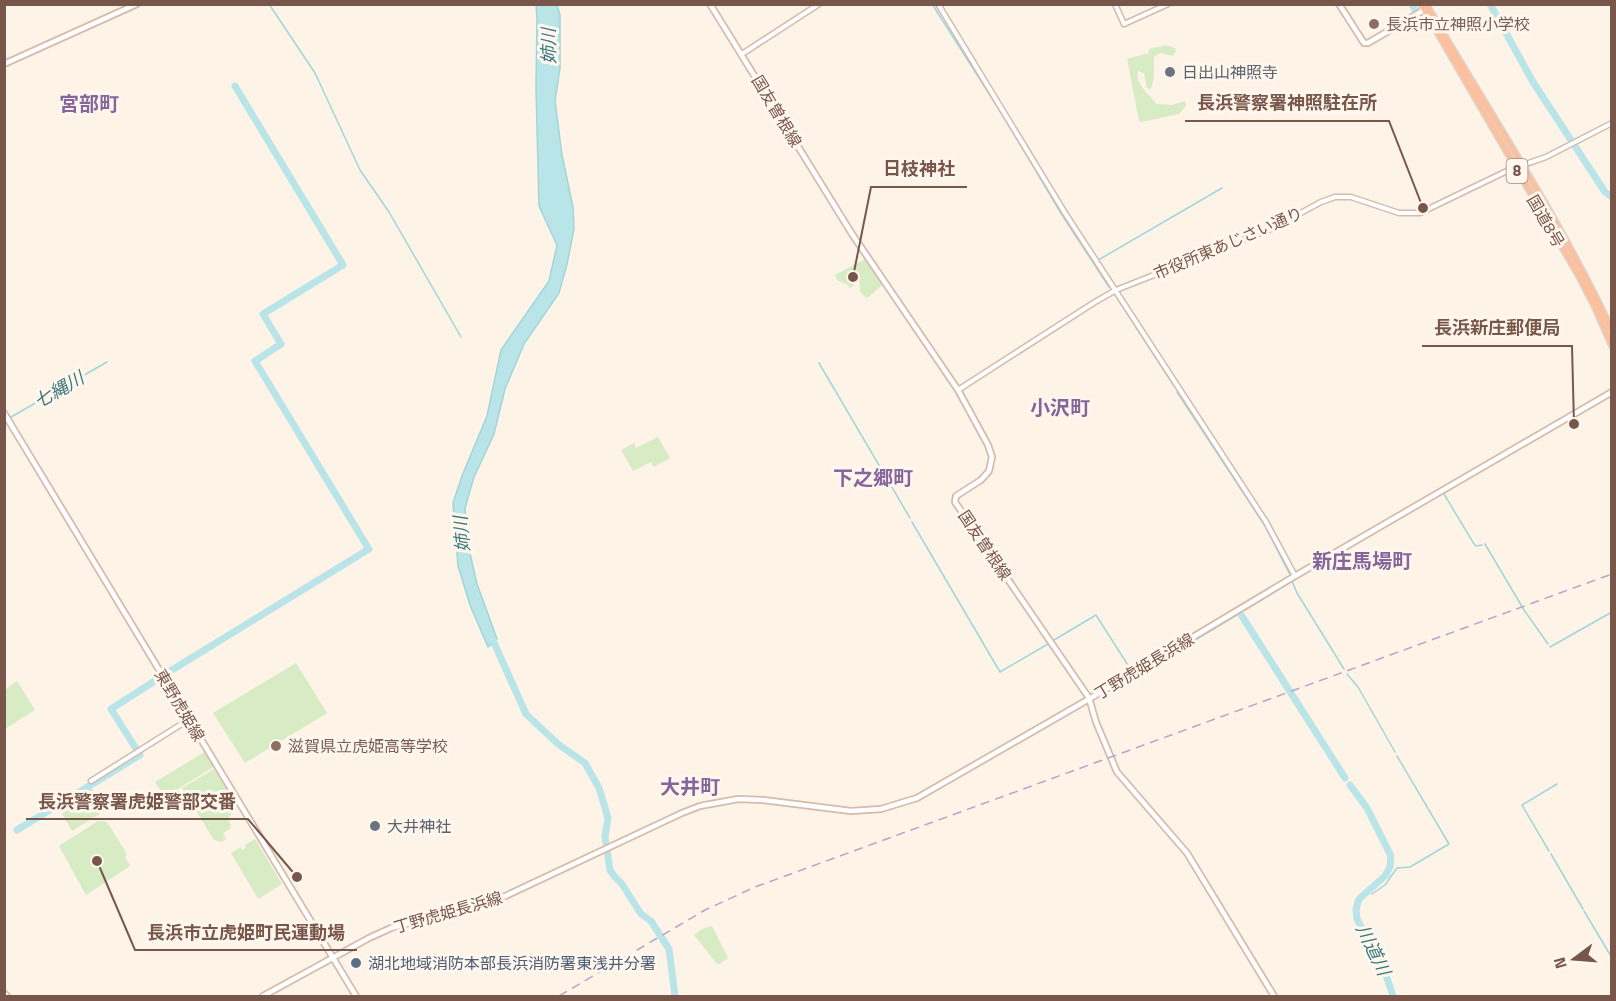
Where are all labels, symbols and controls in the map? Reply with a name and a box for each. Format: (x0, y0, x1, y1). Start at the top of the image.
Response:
place label: 長浜市立神照小学校 (1386, 12, 1530, 36)
marker: 長浜市立神照小学校 (1367, 17, 1381, 31)
water label: 姉川 (535, 26, 562, 64)
place label: 日出山神照寺 (1182, 60, 1278, 84)
marker: 日出山神照寺 (1163, 65, 1177, 79)
street label: 国友曽根線 (746, 71, 808, 151)
callout: 長浜警察署神照駐在所 (1185, 85, 1389, 121)
district label: 宮部町 (59, 88, 119, 119)
text: 長浜警察署神照駐在所 (1197, 89, 1377, 116)
callout: 日枝神社 (871, 151, 967, 187)
text: 日枝神社 (883, 155, 955, 182)
road number: 8 (1506, 159, 1528, 183)
street label: 国道8号 (1521, 190, 1571, 252)
street label: 市役所東あじさい通り (1150, 201, 1306, 285)
callout: 長浜新庄郵便局 (1422, 310, 1572, 346)
text: 長浜新庄郵便局 (1434, 314, 1560, 341)
water label: 七縄川 (29, 363, 91, 415)
district label: 小沢町 (1030, 392, 1090, 423)
district label: 下之郷町 (833, 462, 913, 493)
street label: 国友曽根線 (953, 505, 1017, 585)
water label: 姉川 (446, 513, 477, 553)
district label: 新庄馬場町 (1312, 545, 1412, 576)
street label: 丁野虎姫長浜線 (1090, 627, 1198, 705)
street label: 東野虎姫線 (149, 665, 211, 745)
place label: 滋賀県立虎姫高等学校 (288, 734, 448, 758)
marker: 滋賀県立虎姫高等学校 (269, 739, 283, 753)
district label: 大井町 (660, 771, 720, 802)
callout: 長浜警察署虎姫警部交番 (26, 783, 248, 819)
text: 長浜警察署虎姫警部交番 (38, 788, 236, 815)
place label: 大井神社 (387, 814, 451, 838)
marker: 大井神社 (368, 819, 382, 833)
street label: 丁野虎姫長浜線 (391, 885, 505, 939)
callout: 長浜市立虎姫町民運動場 (135, 914, 357, 950)
text: 長浜市立虎姫町民運動場 (147, 919, 345, 946)
water label: 川道川 (1349, 920, 1398, 982)
north arrow (1544, 929, 1604, 989)
place label: 湖北地域消防本部長浜消防署東浅井分署 (368, 951, 656, 975)
text: N (1547, 954, 1573, 972)
marker: 湖北地域消防本部長浜消防署東浅井分署 (349, 956, 363, 970)

